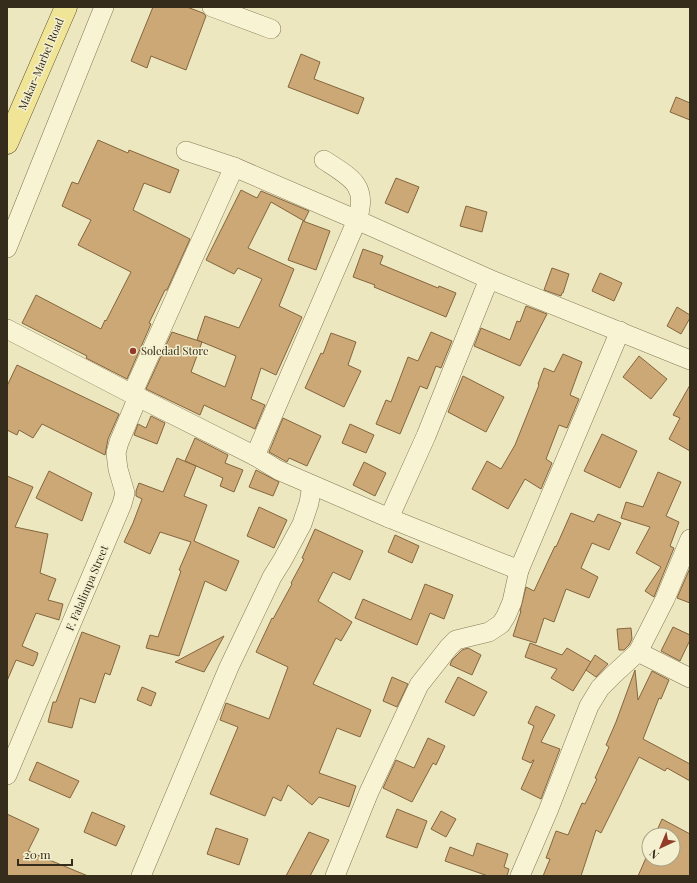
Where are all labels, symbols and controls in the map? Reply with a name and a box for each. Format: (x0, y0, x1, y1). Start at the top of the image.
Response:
street label: Makar-Marbel Road (14, 15, 67, 112)
place label: Soledad Store (141, 343, 209, 358)
marker: Soledad Store (128, 346, 138, 356)
street label: F. Falalimpa Street (62, 543, 111, 633)
north arrow (641, 827, 681, 867)
scale bar (18, 841, 72, 867)
text: 20 m (24, 846, 51, 862)
text: N (646, 846, 662, 863)

